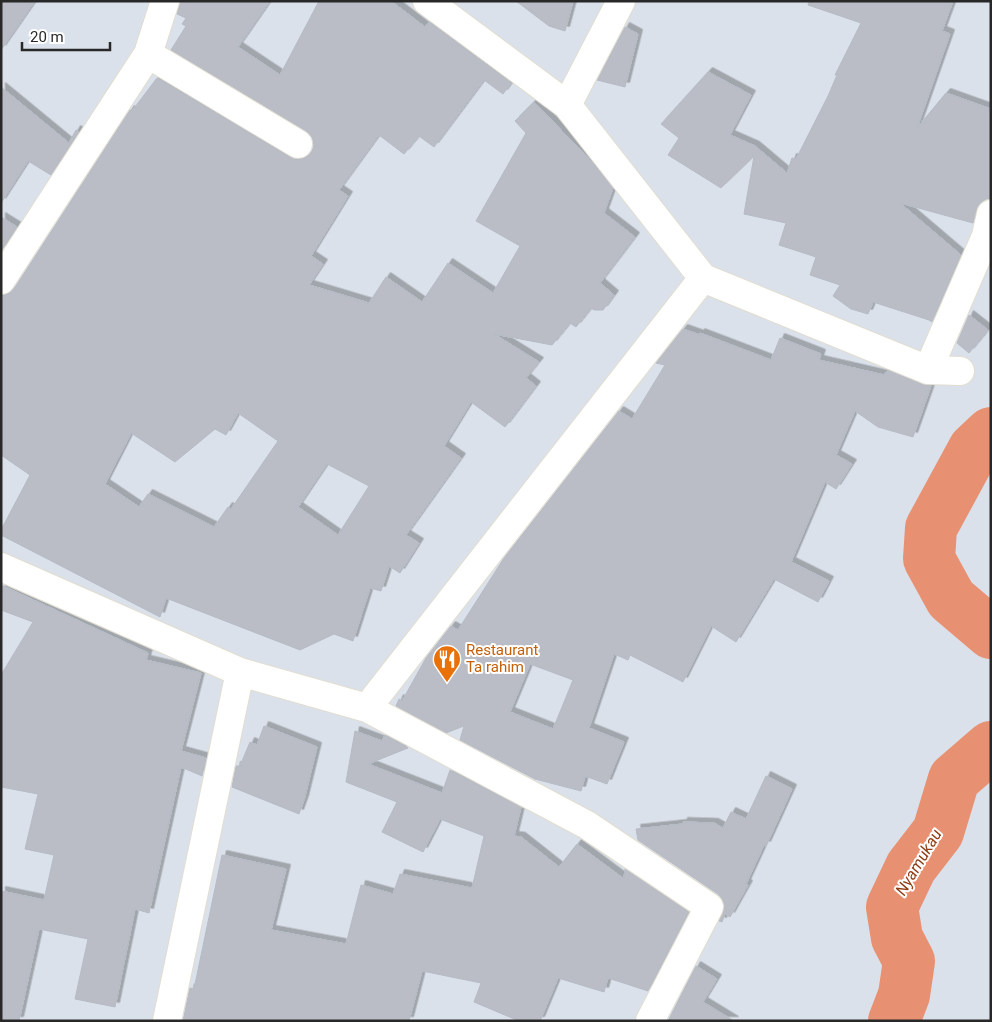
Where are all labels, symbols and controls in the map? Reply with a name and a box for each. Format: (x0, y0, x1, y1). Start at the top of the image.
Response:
scale bar (22, 20, 110, 52)
text: 20 m (30, 28, 64, 46)
place label: Restaurant Ta rahim (466, 641, 539, 676)
restaurant icon: Restaurant Ta rahim (432, 644, 462, 683)
water label: Nyamukau (891, 825, 946, 899)

